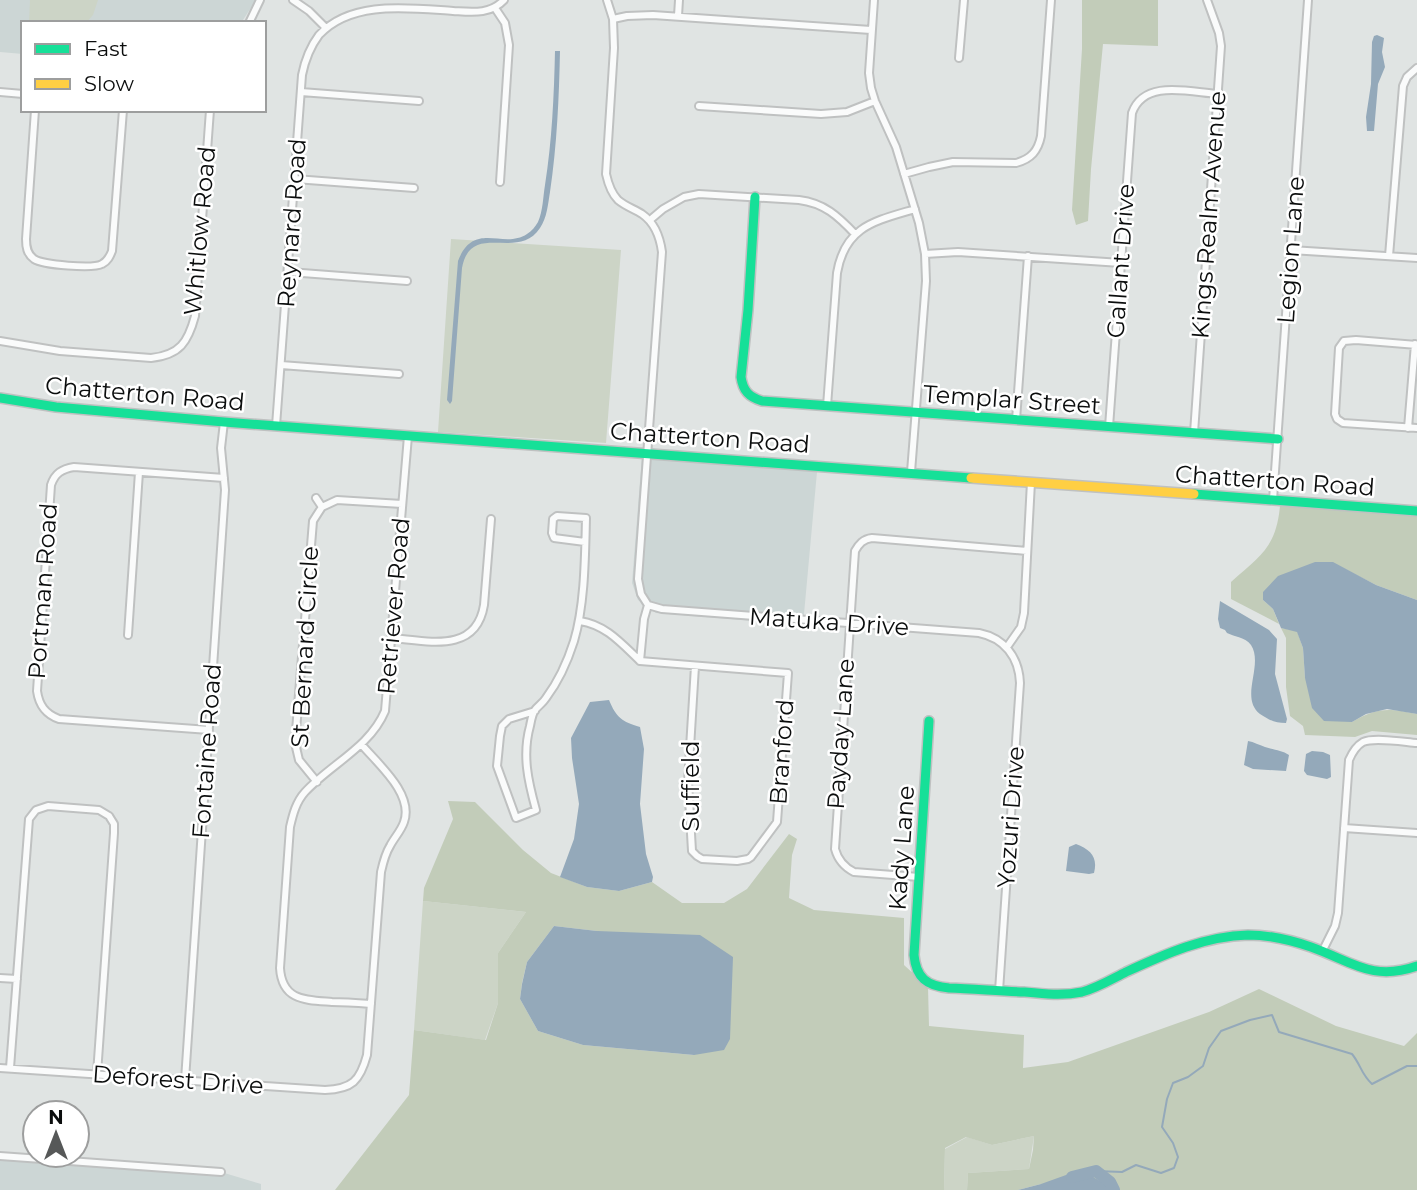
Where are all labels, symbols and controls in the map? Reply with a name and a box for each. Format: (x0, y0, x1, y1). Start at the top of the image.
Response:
legend (21, 21, 266, 112)
text: Fast (84, 36, 128, 61)
text: Slow (84, 71, 134, 96)
street label: Kings Realm Avenue (1185, 90, 1232, 340)
street label: Reynard Road (271, 137, 312, 309)
street label: Whitlow Road (178, 145, 221, 317)
street label: Legion Lane (1271, 175, 1310, 325)
street label: Gallant Drive (1101, 183, 1140, 339)
street label: Chatterton Road (44, 370, 246, 417)
street label: Templar Street (922, 379, 1102, 420)
street label: Chatterton Road (609, 416, 811, 459)
street label: Chatterton Road (1174, 459, 1376, 502)
street label: Portman Road (22, 502, 63, 680)
street label: Retriever Road (371, 516, 416, 696)
street label: St Bernard Circle (285, 545, 324, 749)
street label: Matuka Drive (748, 601, 910, 642)
street label: Payday Lane (821, 657, 860, 811)
street label: Fontaine Road (186, 662, 227, 840)
street label: Branford (763, 698, 800, 806)
street label: Suffield (676, 741, 705, 831)
street label: Yozuri Drive (991, 745, 1030, 889)
street label: Kady Lane (883, 784, 920, 912)
street label: Deforest Drive (91, 1059, 265, 1100)
north arrow (21, 1099, 91, 1169)
text: N (48, 1106, 64, 1129)

